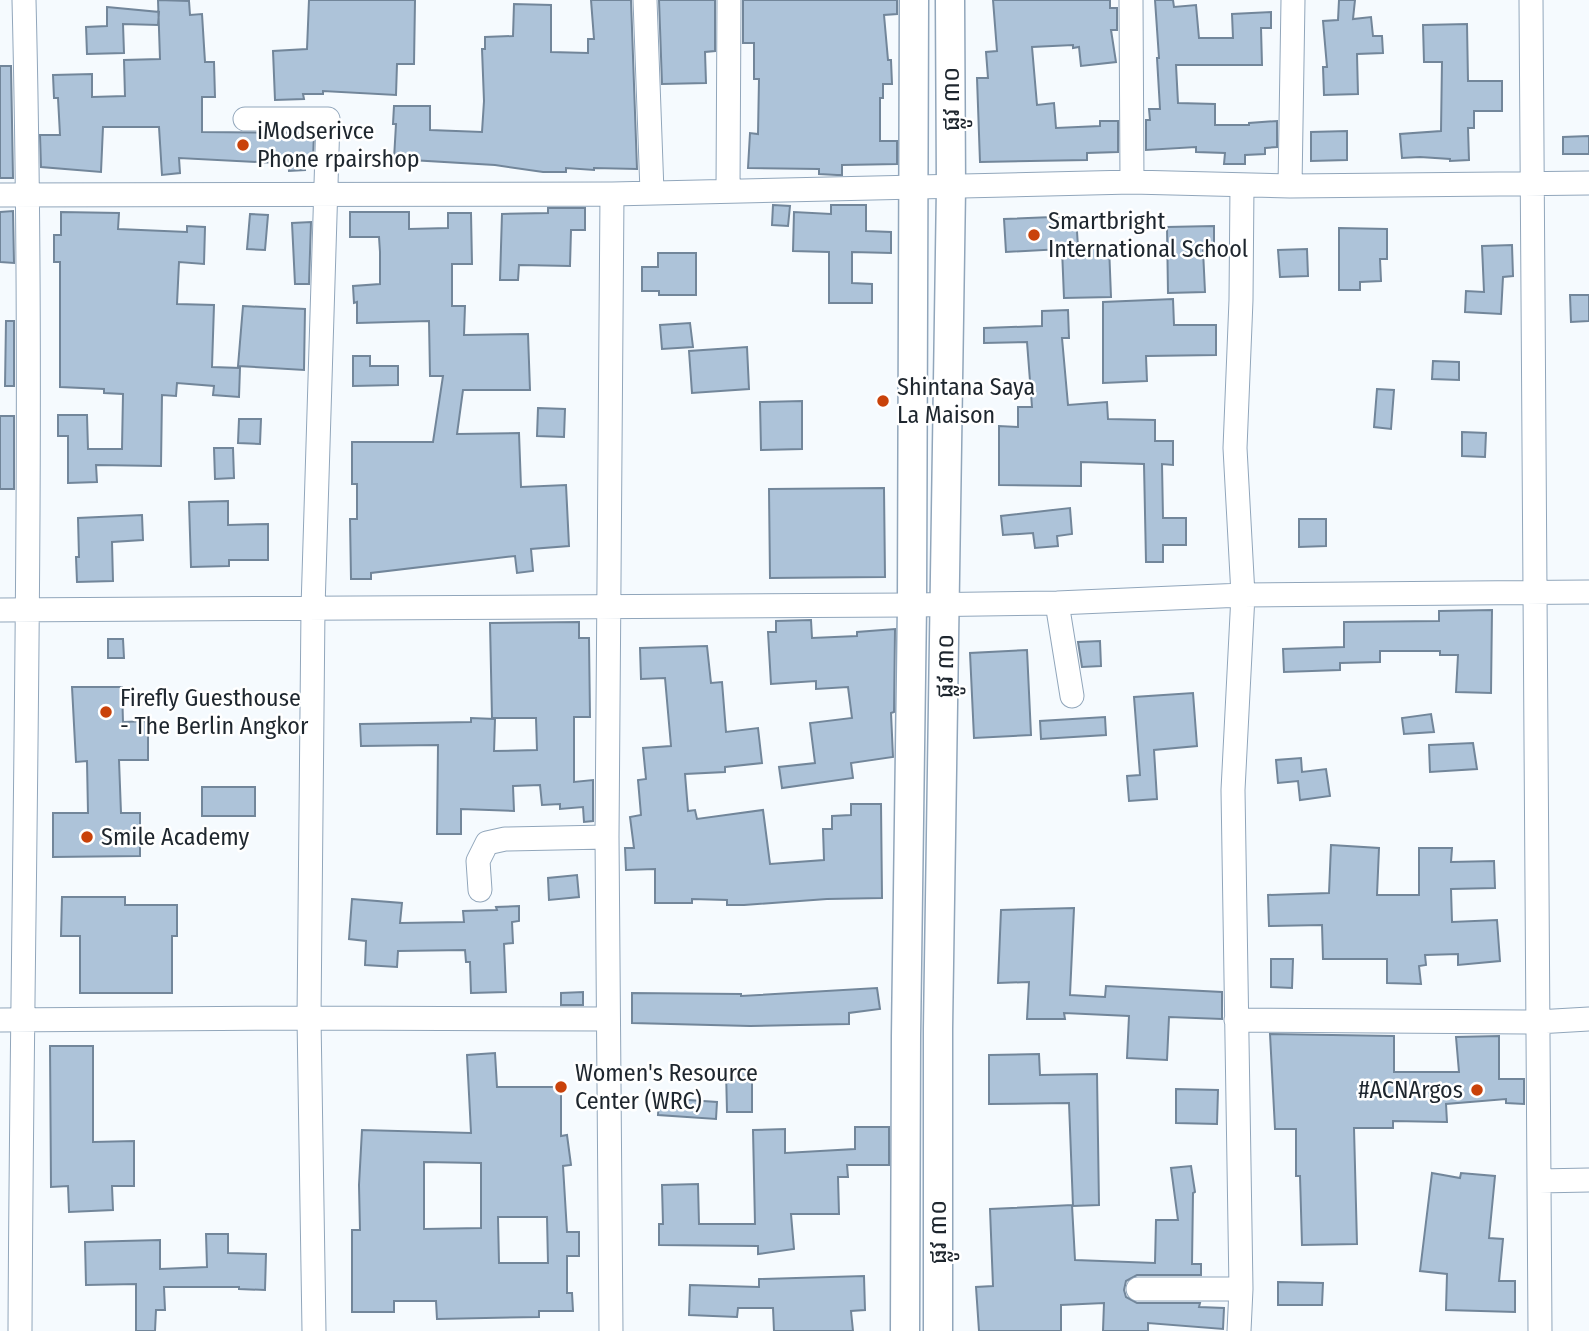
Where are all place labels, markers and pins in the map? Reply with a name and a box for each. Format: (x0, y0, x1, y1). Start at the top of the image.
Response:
place label: iModserivce Phone rpairshop (257, 117, 420, 173)
marker: iModserivce Phone rpairshop (235, 137, 251, 153)
place label: Smartbright International School (1048, 207, 1248, 263)
marker: Smartbright International School (1026, 227, 1042, 243)
place label: Shintana Saya La Maison (897, 373, 1035, 429)
marker: Shintana Saya La Maison (875, 393, 891, 409)
place label: Firefly Guesthouse - The Berlin Angkor (120, 684, 309, 740)
marker: Firefly Guesthouse - The Berlin Angkor (98, 704, 114, 720)
place label: Smile Academy (101, 823, 250, 851)
marker: Smile Academy (79, 829, 95, 845)
place label: Women's Resource Center (WRC) (575, 1059, 758, 1115)
place label: #ACNArgos (1358, 1076, 1463, 1104)
marker: Women's Resource Center (WRC) (553, 1079, 569, 1095)
marker: #ACNArgos (1469, 1082, 1485, 1098)

